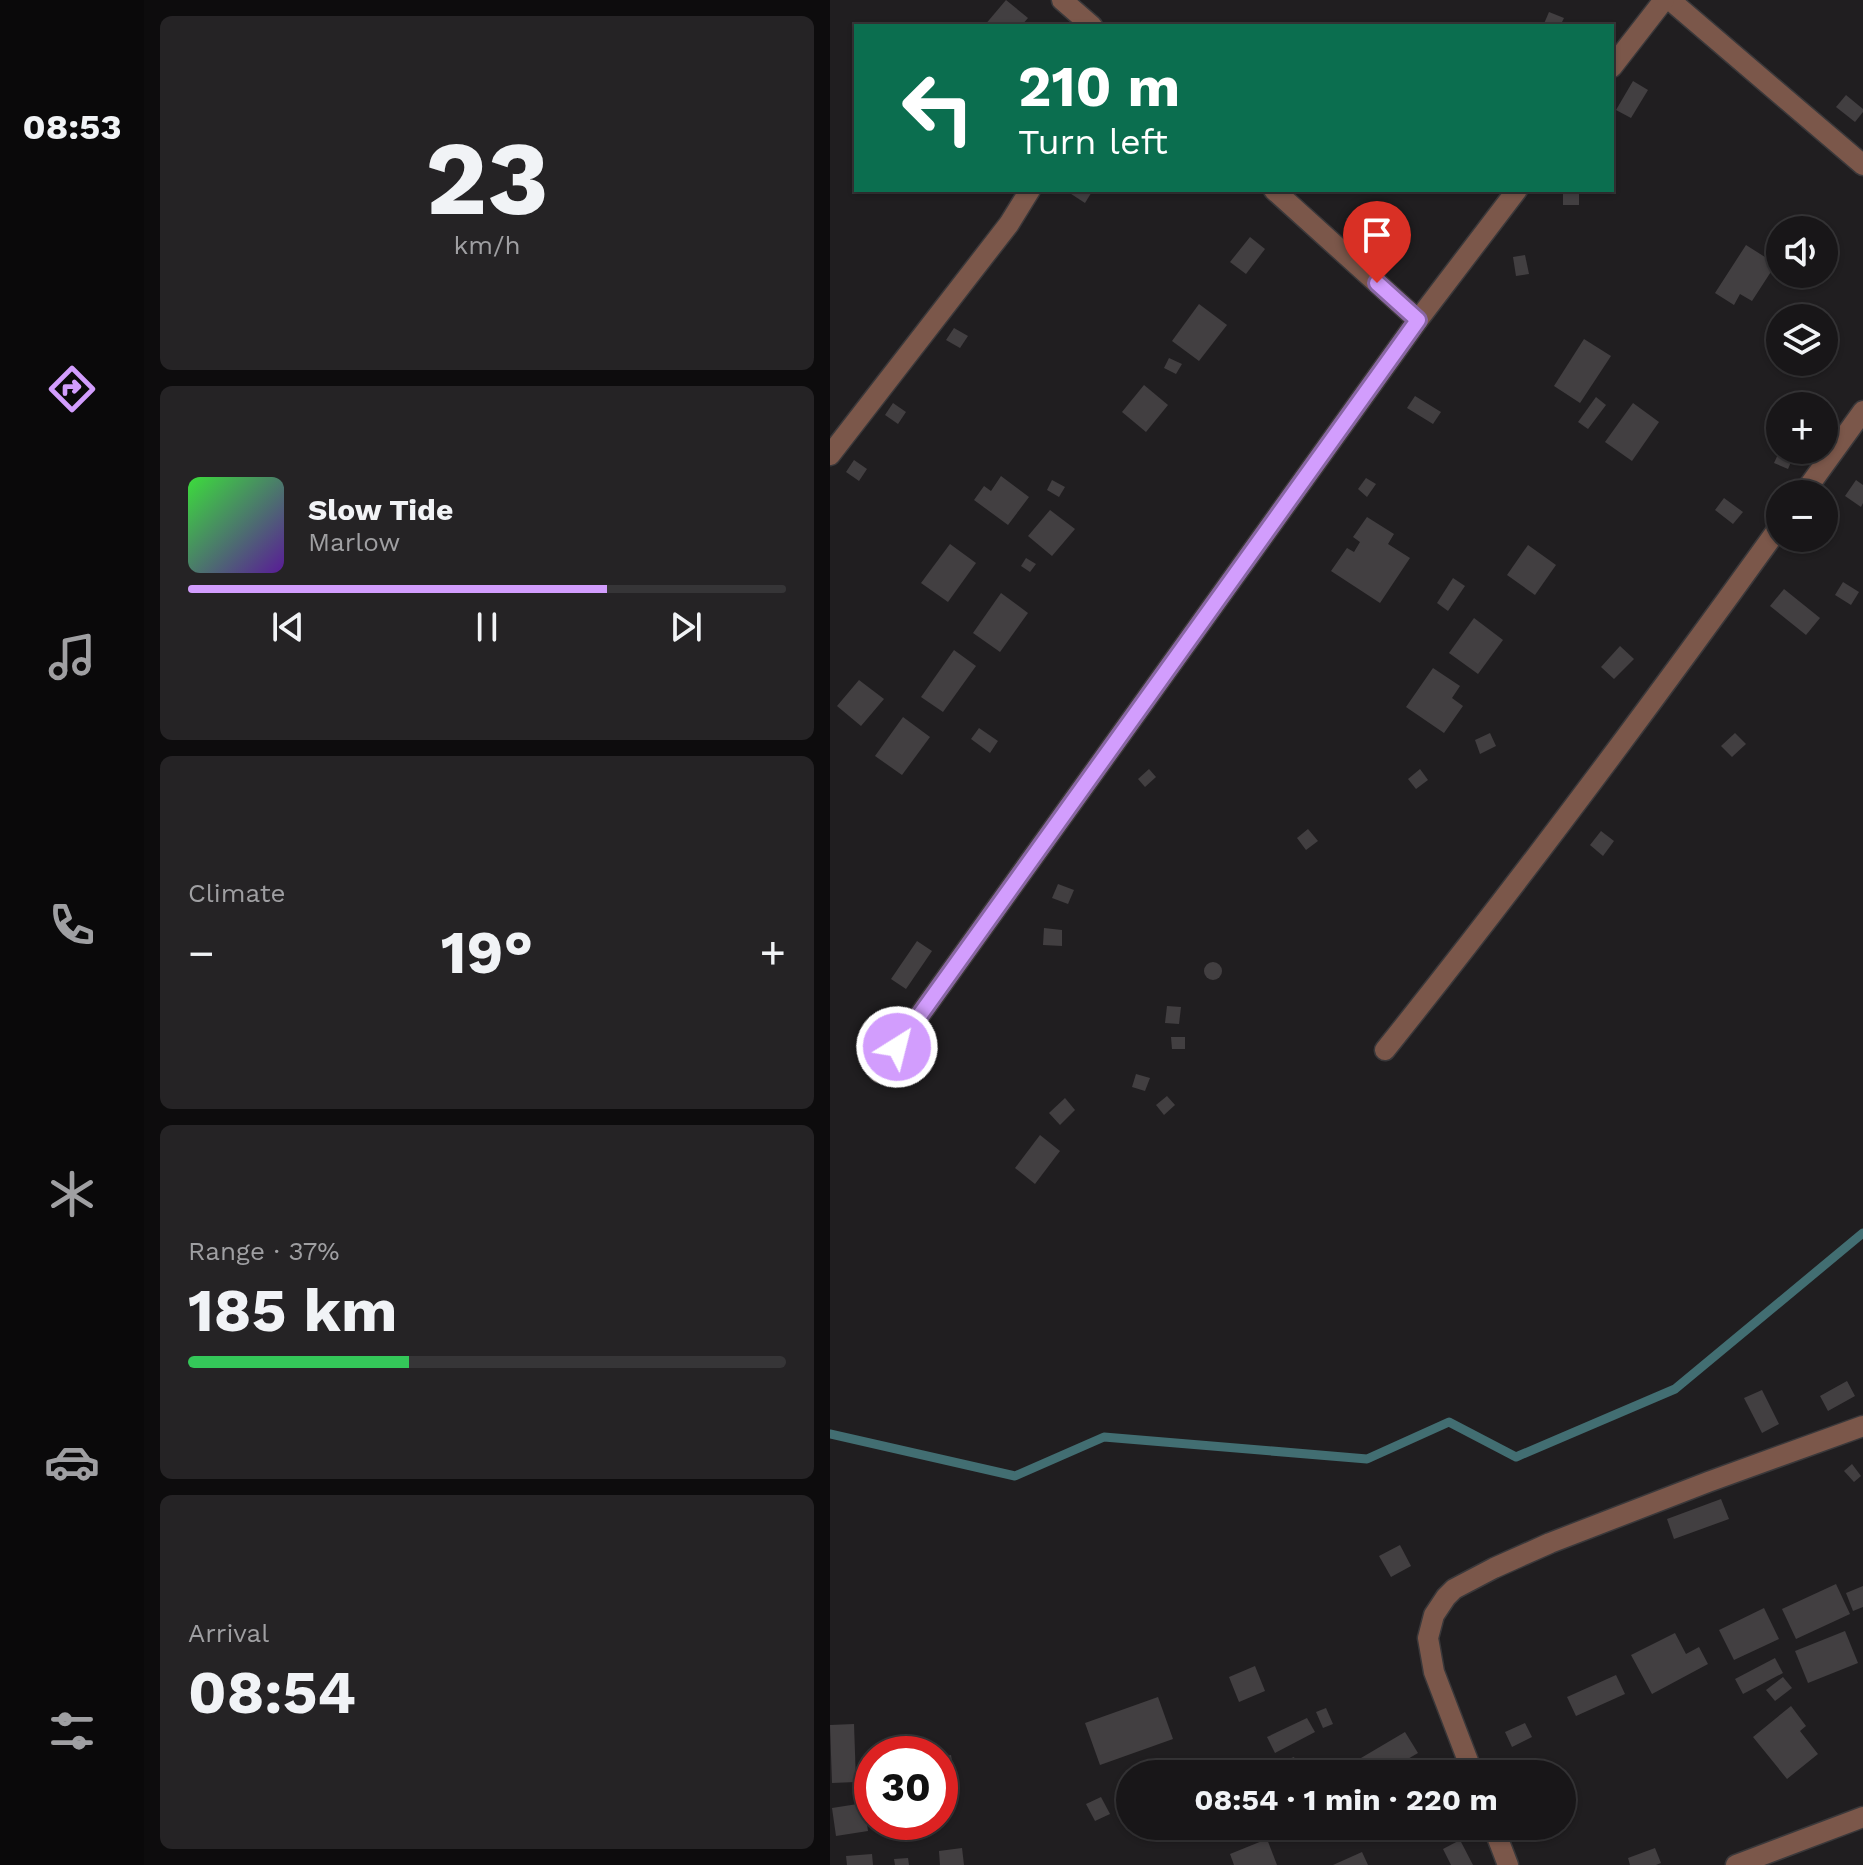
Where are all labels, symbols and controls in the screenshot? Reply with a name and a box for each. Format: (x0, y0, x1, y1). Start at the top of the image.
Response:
text: 210 m (1018, 54, 1180, 120)
icon: left (886, 56, 990, 160)
text: 08:53 (23, 106, 121, 148)
text: 23 (425, 117, 549, 239)
text: Turn left (1018, 121, 1168, 163)
pin (1343, 201, 1411, 283)
icon: arrive (1355, 213, 1399, 257)
map controls (1766, 216, 1838, 552)
button: sound (1766, 216, 1838, 288)
text: km/h (454, 230, 520, 260)
button: layers (1766, 304, 1838, 376)
icon: directions (44, 361, 100, 417)
button: + (1766, 392, 1838, 464)
button: − (1766, 480, 1838, 552)
text: Slow Tide (308, 492, 453, 527)
text: Marlow (308, 527, 400, 557)
icon: previous (266, 605, 310, 649)
icon: pause (465, 605, 509, 649)
icon: next (664, 605, 708, 649)
icon: music (44, 629, 100, 685)
text: Climate (188, 878, 286, 908)
icon: phone (44, 897, 100, 953)
text: 19° (441, 917, 533, 988)
text: − (188, 927, 215, 979)
text: + (759, 927, 786, 979)
position arrow (855, 1005, 939, 1089)
icon: climate (44, 1166, 100, 1222)
text: Range · 37% (188, 1236, 340, 1266)
text: 185 km (188, 1275, 397, 1346)
icon: car (44, 1434, 100, 1490)
text: Arrival (188, 1618, 269, 1648)
text: 08:54 (188, 1657, 356, 1728)
icon: filters (44, 1703, 100, 1759)
speed limit sign: 30 (854, 1736, 958, 1840)
text: 08:54 · 1 min · 220 m (1194, 1782, 1498, 1817)

